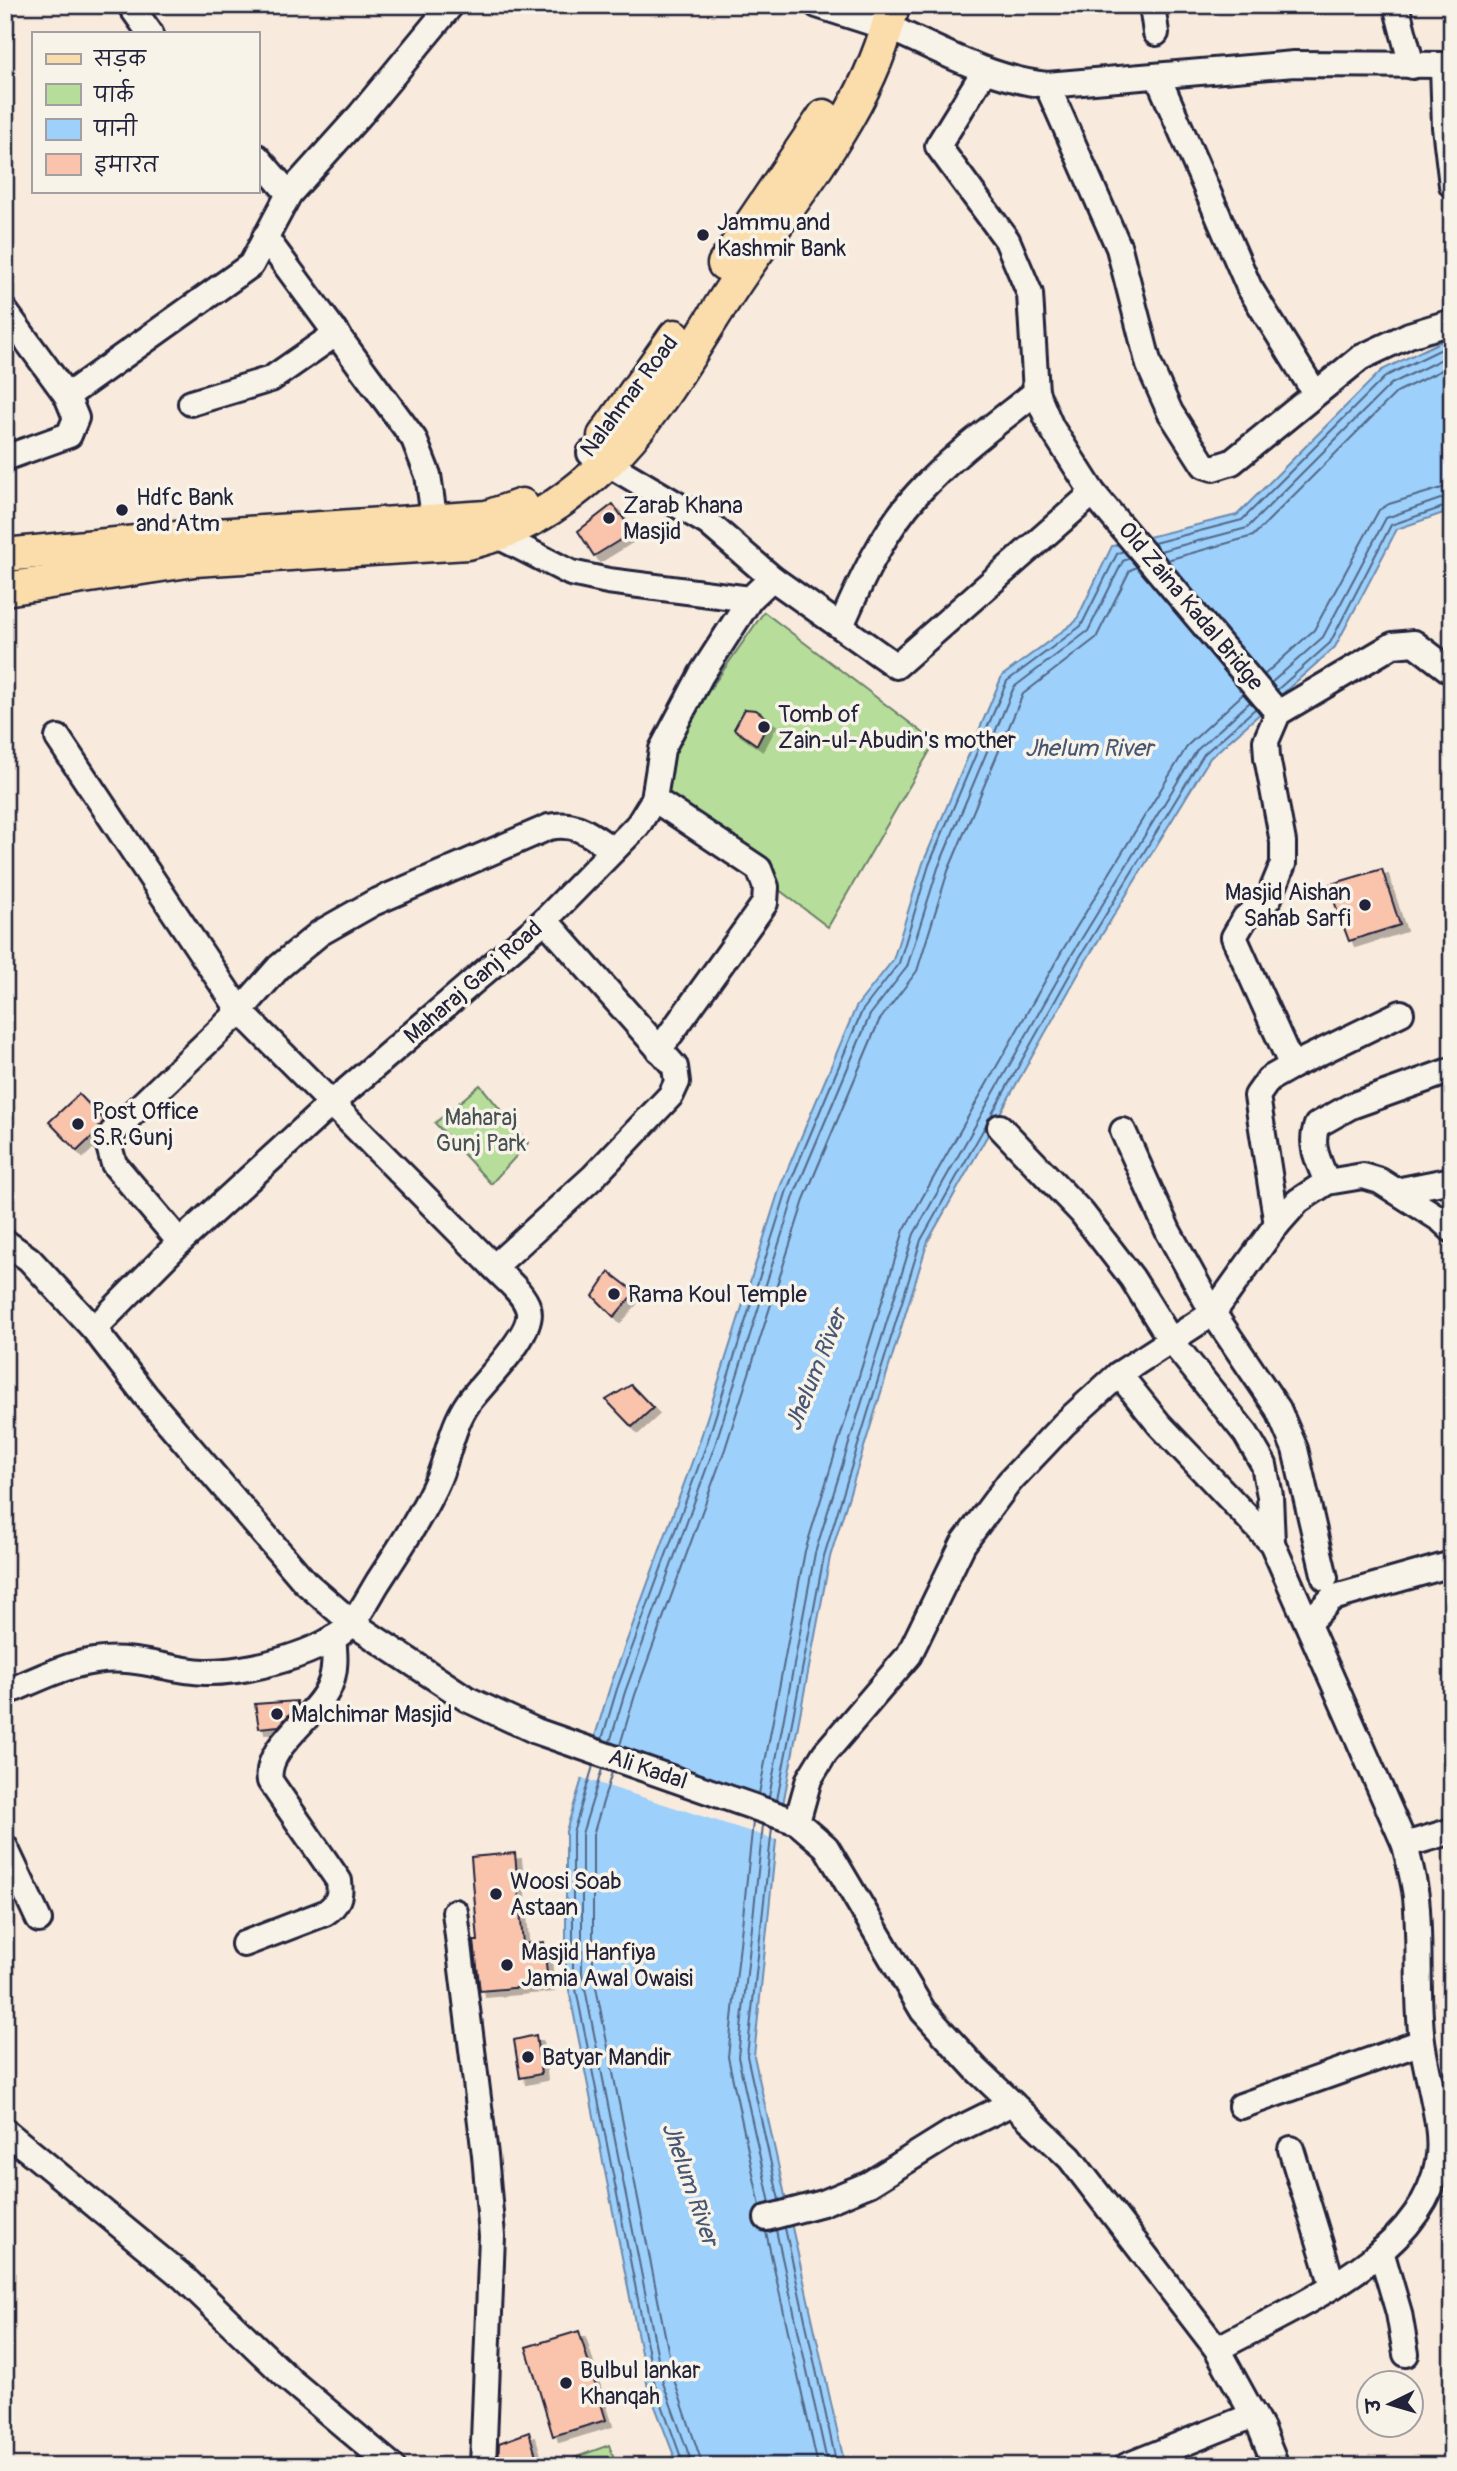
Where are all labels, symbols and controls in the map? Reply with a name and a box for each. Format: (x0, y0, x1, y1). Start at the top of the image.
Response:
legend (32, 32, 259, 192)
text: सड़क (93, 46, 147, 73)
text: पार्क (93, 78, 135, 109)
text: पानी (93, 113, 139, 143)
text: इमारत (94, 152, 160, 179)
place label: Jammu and Kashmir Bank (717, 208, 846, 263)
marker: Jammu and Kashmir Bank (695, 227, 711, 243)
street label: Nalahmar Road (574, 329, 684, 463)
place label: Hdfc Bank and Atm (136, 483, 234, 538)
place label: Zarab Khana Masjid (623, 491, 743, 546)
marker: Hdfc Bank and Atm (114, 502, 130, 518)
marker: Zarab Khana Masjid (601, 510, 617, 526)
street label: Old Zaina Kadal Bridge (1112, 516, 1271, 697)
place label: Tomb of Zain-ul-Abudin's mother (778, 700, 1016, 755)
marker: Tomb of Zain-ul-Abudin's mother (756, 719, 772, 735)
water label: Jhelum River (1025, 734, 1157, 763)
place label: Masjid Aishan Sahab Sarfi (1225, 878, 1351, 933)
marker: Masjid Aishan Sahab Sarfi (1357, 897, 1373, 913)
street label: Maharaj Ganj Road (398, 914, 548, 1050)
place label: Post Office S.R.Gunj (92, 1097, 199, 1152)
park label: Maharaj Gunj Park (436, 1103, 527, 1158)
marker: Post Office S.R.Gunj (70, 1116, 86, 1132)
place label: Rama Koul Temple (628, 1280, 808, 1309)
marker: Rama Koul Temple (606, 1286, 622, 1302)
water label: Jhelum River (779, 1302, 855, 1435)
place label: Malchimar Masjid (291, 1700, 452, 1729)
marker: Malchimar Masjid (269, 1706, 285, 1722)
street label: Ali Kadal (605, 1742, 691, 1796)
place label: Woosi Soab Astaan (510, 1867, 621, 1922)
marker: Woosi Soab Astaan (488, 1886, 504, 1902)
place label: Masjid Hanfiya Jamia Awal Owaisi (521, 1938, 693, 1993)
marker: Masjid Hanfiya Jamia Awal Owaisi (499, 1957, 515, 1973)
place label: Batyar Mandir (542, 2043, 671, 2072)
marker: Batyar Mandir (520, 2049, 536, 2065)
water label: Jhelum River (655, 2119, 726, 2253)
place label: Bulbul lankar Khanqah (580, 2356, 700, 2411)
north arrow (1356, 2370, 1426, 2440)
marker: Bulbul lankar Khanqah (558, 2375, 574, 2391)
text: उ (1361, 2396, 1387, 2415)

